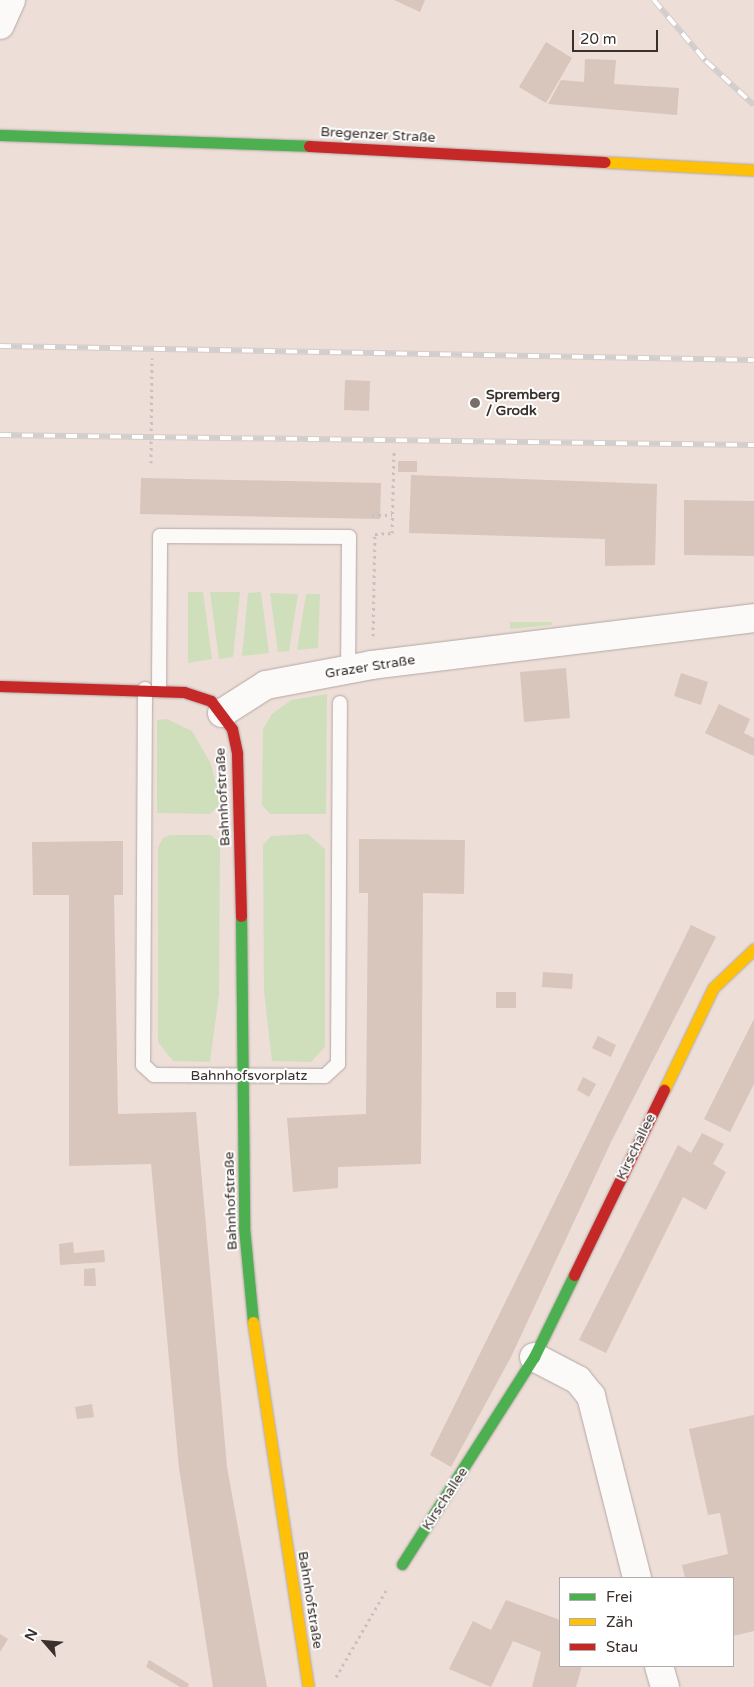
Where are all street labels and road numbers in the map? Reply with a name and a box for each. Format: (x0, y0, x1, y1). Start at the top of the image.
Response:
street label: Bregenzer Straße (320, 124, 436, 146)
street label: Grazer Straße (324, 652, 416, 682)
street label: Bahnhofstraße (212, 747, 234, 847)
street label: Bahnhofsvorplatz (190, 1068, 308, 1084)
street label: Kirschallee (613, 1111, 659, 1183)
street label: Bahnhofstraße (221, 1151, 241, 1251)
street label: Kirschallee (418, 1464, 472, 1534)
street label: Bahnhofstraße (294, 1550, 326, 1650)

